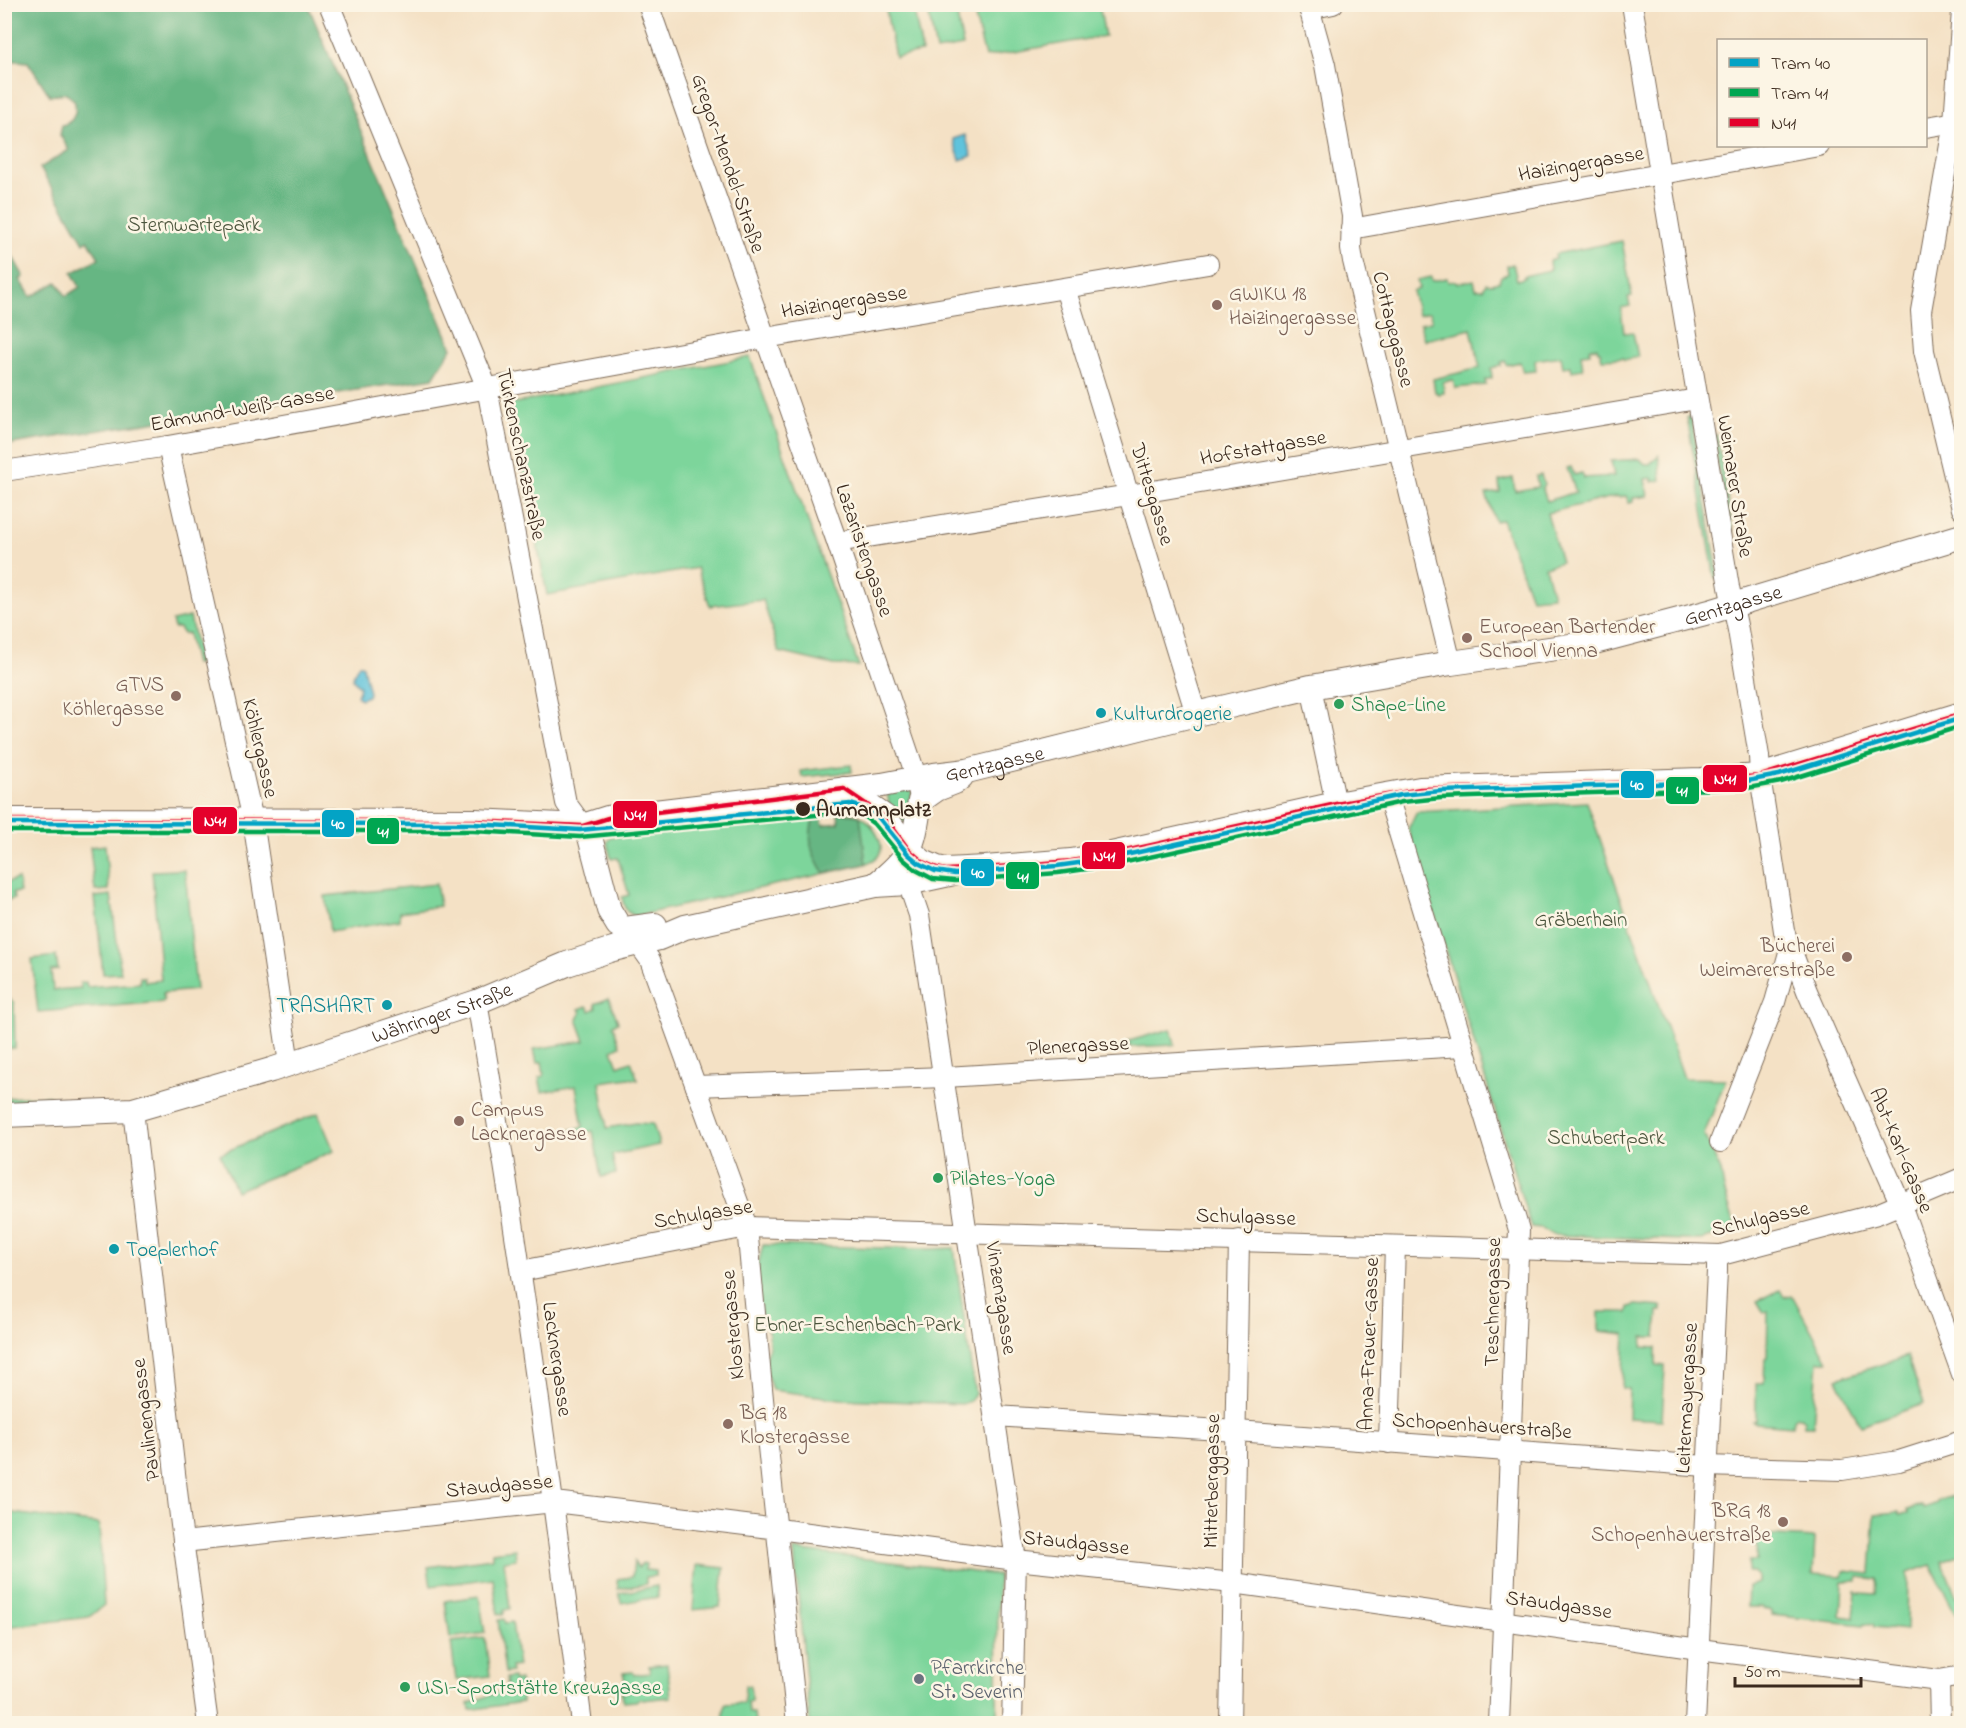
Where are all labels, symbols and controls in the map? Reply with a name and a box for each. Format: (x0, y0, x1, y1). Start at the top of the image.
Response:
legend (1717, 39, 1927, 147)
text: Tram 40 (1771, 52, 1830, 78)
street label: Gregor-Mendel-Straße (680, 70, 772, 258)
text: Tram 41 (1771, 82, 1828, 108)
text: N41 (1771, 112, 1797, 138)
street label: Haizingergasse (1516, 139, 1648, 193)
park label: Sternwartepark (127, 211, 261, 241)
street label: Cottagegasse (1361, 268, 1421, 392)
street label: Haizingergasse (779, 278, 910, 330)
place label: GWIKU 18 Haizingergasse (1229, 280, 1357, 336)
marker: GWIKU 18 Haizingergasse (1210, 298, 1224, 312)
street label: Türkenschanzstraße (487, 366, 553, 544)
street label: Edmund-Weiß-Gasse (148, 379, 337, 441)
street label: Weimarer Straße (1708, 413, 1760, 560)
street label: Hofstattgasse (1198, 423, 1330, 477)
street label: Dittesgasse (1119, 439, 1181, 550)
street label: Lazaristengasse (824, 480, 900, 622)
street label: Gentzgasse (1681, 578, 1786, 635)
place label: European Bartender School Vienna (1479, 613, 1656, 667)
marker: European Bartender School Vienna (1460, 631, 1474, 645)
place label: GTVS Köhlergasse (63, 671, 165, 727)
marker: GTVS Köhlergasse (169, 689, 183, 703)
place label: Shape-Line (1351, 691, 1446, 721)
street label: Köhlergasse (231, 696, 285, 802)
marker: Shape-Line (1332, 697, 1346, 711)
place label: Kulturdrogerie (1113, 700, 1233, 732)
marker: Kulturdrogerie (1094, 706, 1108, 720)
street label: Gentzgasse (944, 739, 1048, 790)
line badge: N41 (1702, 764, 1748, 793)
text: N41 (1714, 768, 1737, 792)
line badge: 40 (1620, 770, 1655, 799)
text: 40 (1629, 774, 1644, 798)
line badge: 41 (1665, 776, 1700, 805)
text: 41 (1675, 780, 1689, 804)
place label: Aumannplatz (816, 796, 932, 826)
line badge: N41 (612, 800, 658, 829)
marker: Aumannplatz (794, 800, 812, 818)
text: N41 (624, 804, 647, 828)
line badge: N41 (192, 806, 238, 835)
line badge: 40 (321, 809, 355, 838)
text: N41 (204, 810, 227, 834)
text: 40 (330, 813, 345, 837)
line badge: 41 (366, 817, 400, 845)
text: 41 (376, 821, 390, 845)
line badge: N41 (1081, 841, 1126, 870)
text: N41 (1093, 845, 1116, 869)
line badge: 40 (960, 858, 995, 887)
line badge: 41 (1005, 861, 1040, 890)
text: 40 (970, 862, 985, 886)
text: 41 (1016, 866, 1030, 890)
park label: Gräberhain (1535, 906, 1627, 936)
place label: Bücherei Weimarerstraße (1699, 932, 1836, 986)
marker: Bücherei Weimarerstraße (1840, 950, 1854, 964)
street label: Währinger Straße (368, 975, 518, 1053)
place label: TRASHART (276, 992, 375, 1022)
marker: TRASHART (380, 998, 394, 1012)
street label: Plenergasse (1027, 1029, 1130, 1067)
street label: Abt-Karl-Gasse (1860, 1083, 1940, 1219)
place label: Campus Lacknergasse (471, 1096, 587, 1152)
marker: Campus Lacknergasse (452, 1114, 466, 1128)
park label: Schubertpark (1547, 1124, 1665, 1154)
place label: Pilates-Yoga (950, 1165, 1055, 1197)
marker: Pilates-Yoga (931, 1171, 945, 1185)
street label: Schulgasse (652, 1192, 756, 1240)
street label: Schulgasse (1708, 1194, 1813, 1248)
street label: Schulgasse (1195, 1201, 1297, 1237)
place label: Toeplerhof (126, 1236, 219, 1266)
street label: Teschnergasse (1478, 1237, 1512, 1367)
street label: Vinzenzgasse (974, 1239, 1024, 1358)
marker: Toeplerhof (107, 1242, 121, 1256)
street label: Anna-Frauer-Gasse (1352, 1256, 1388, 1431)
street label: Klostergasse (714, 1268, 756, 1381)
street label: Lacknergasse (531, 1300, 579, 1419)
park label: Ebner-Eschenbach-Park (754, 1311, 963, 1341)
street label: Leitermayergasse (1669, 1321, 1709, 1474)
street label: Paulinengasse (125, 1356, 171, 1483)
place label: BG 18 Klostergasse (739, 1399, 850, 1455)
street label: Schopenhauerstraße (1391, 1406, 1573, 1448)
street label: Mitterberggasse (1197, 1413, 1231, 1549)
marker: BG 18 Klostergasse (721, 1417, 735, 1431)
street label: Staudgasse (444, 1467, 555, 1509)
place label: BRG 18 Schopenhauerstraße (1591, 1497, 1772, 1551)
marker: BRG 18 Schopenhauerstraße (1776, 1515, 1790, 1529)
street label: Staudgasse (1021, 1523, 1131, 1567)
street label: Staudgasse (1503, 1584, 1614, 1630)
scale bar (1735, 1650, 1861, 1688)
place label: Pfarrkirche St. Severin (931, 1654, 1025, 1708)
text: 50 m (1744, 1660, 1781, 1686)
marker: Pfarrkirche St. Severin (912, 1672, 926, 1686)
place label: USI-Sportstätte Kreuzgasse (417, 1674, 662, 1706)
marker: USI-Sportstätte Kreuzgasse (398, 1680, 412, 1694)

